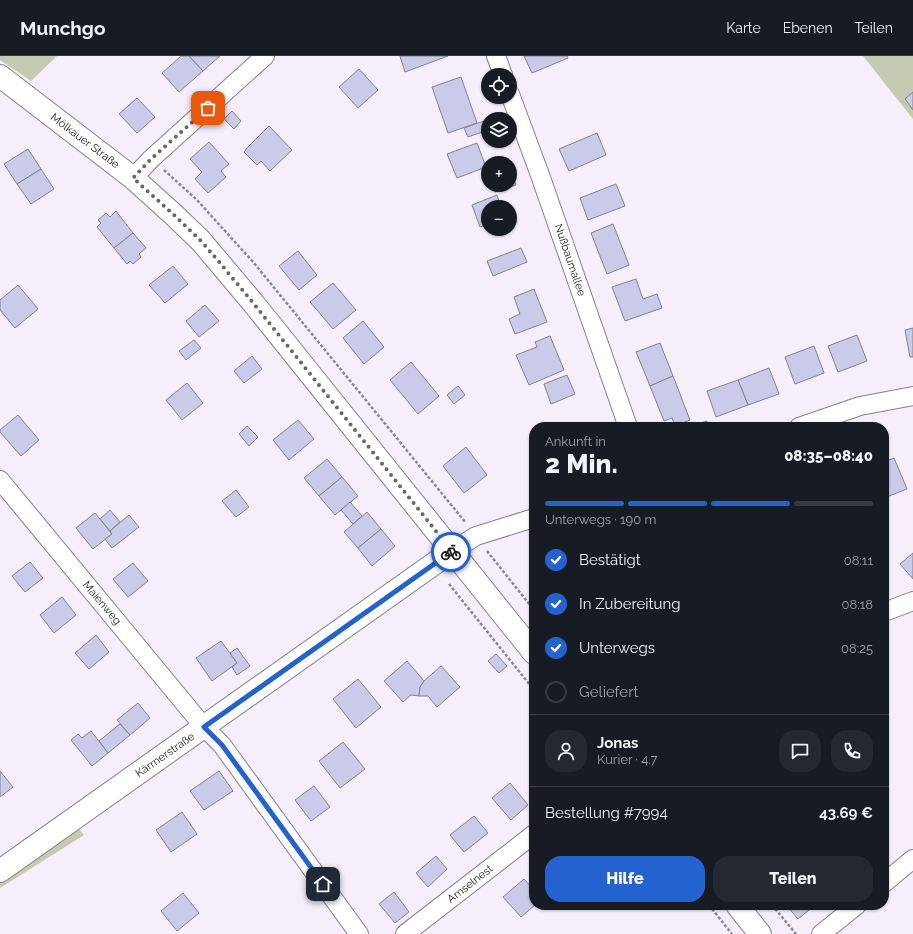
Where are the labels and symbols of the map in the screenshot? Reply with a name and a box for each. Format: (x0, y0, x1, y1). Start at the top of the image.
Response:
pin (191, 91, 225, 125)
street label: Mölkauer Straße (48, 111, 122, 171)
street label: Nußbaumallee (552, 222, 589, 298)
courier (431, 532, 471, 572)
street label: Maienweg (80, 579, 124, 627)
street label: Kärrnerstraße (133, 730, 197, 780)
street label: Amselnest (445, 862, 496, 906)
pin (306, 867, 340, 901)

